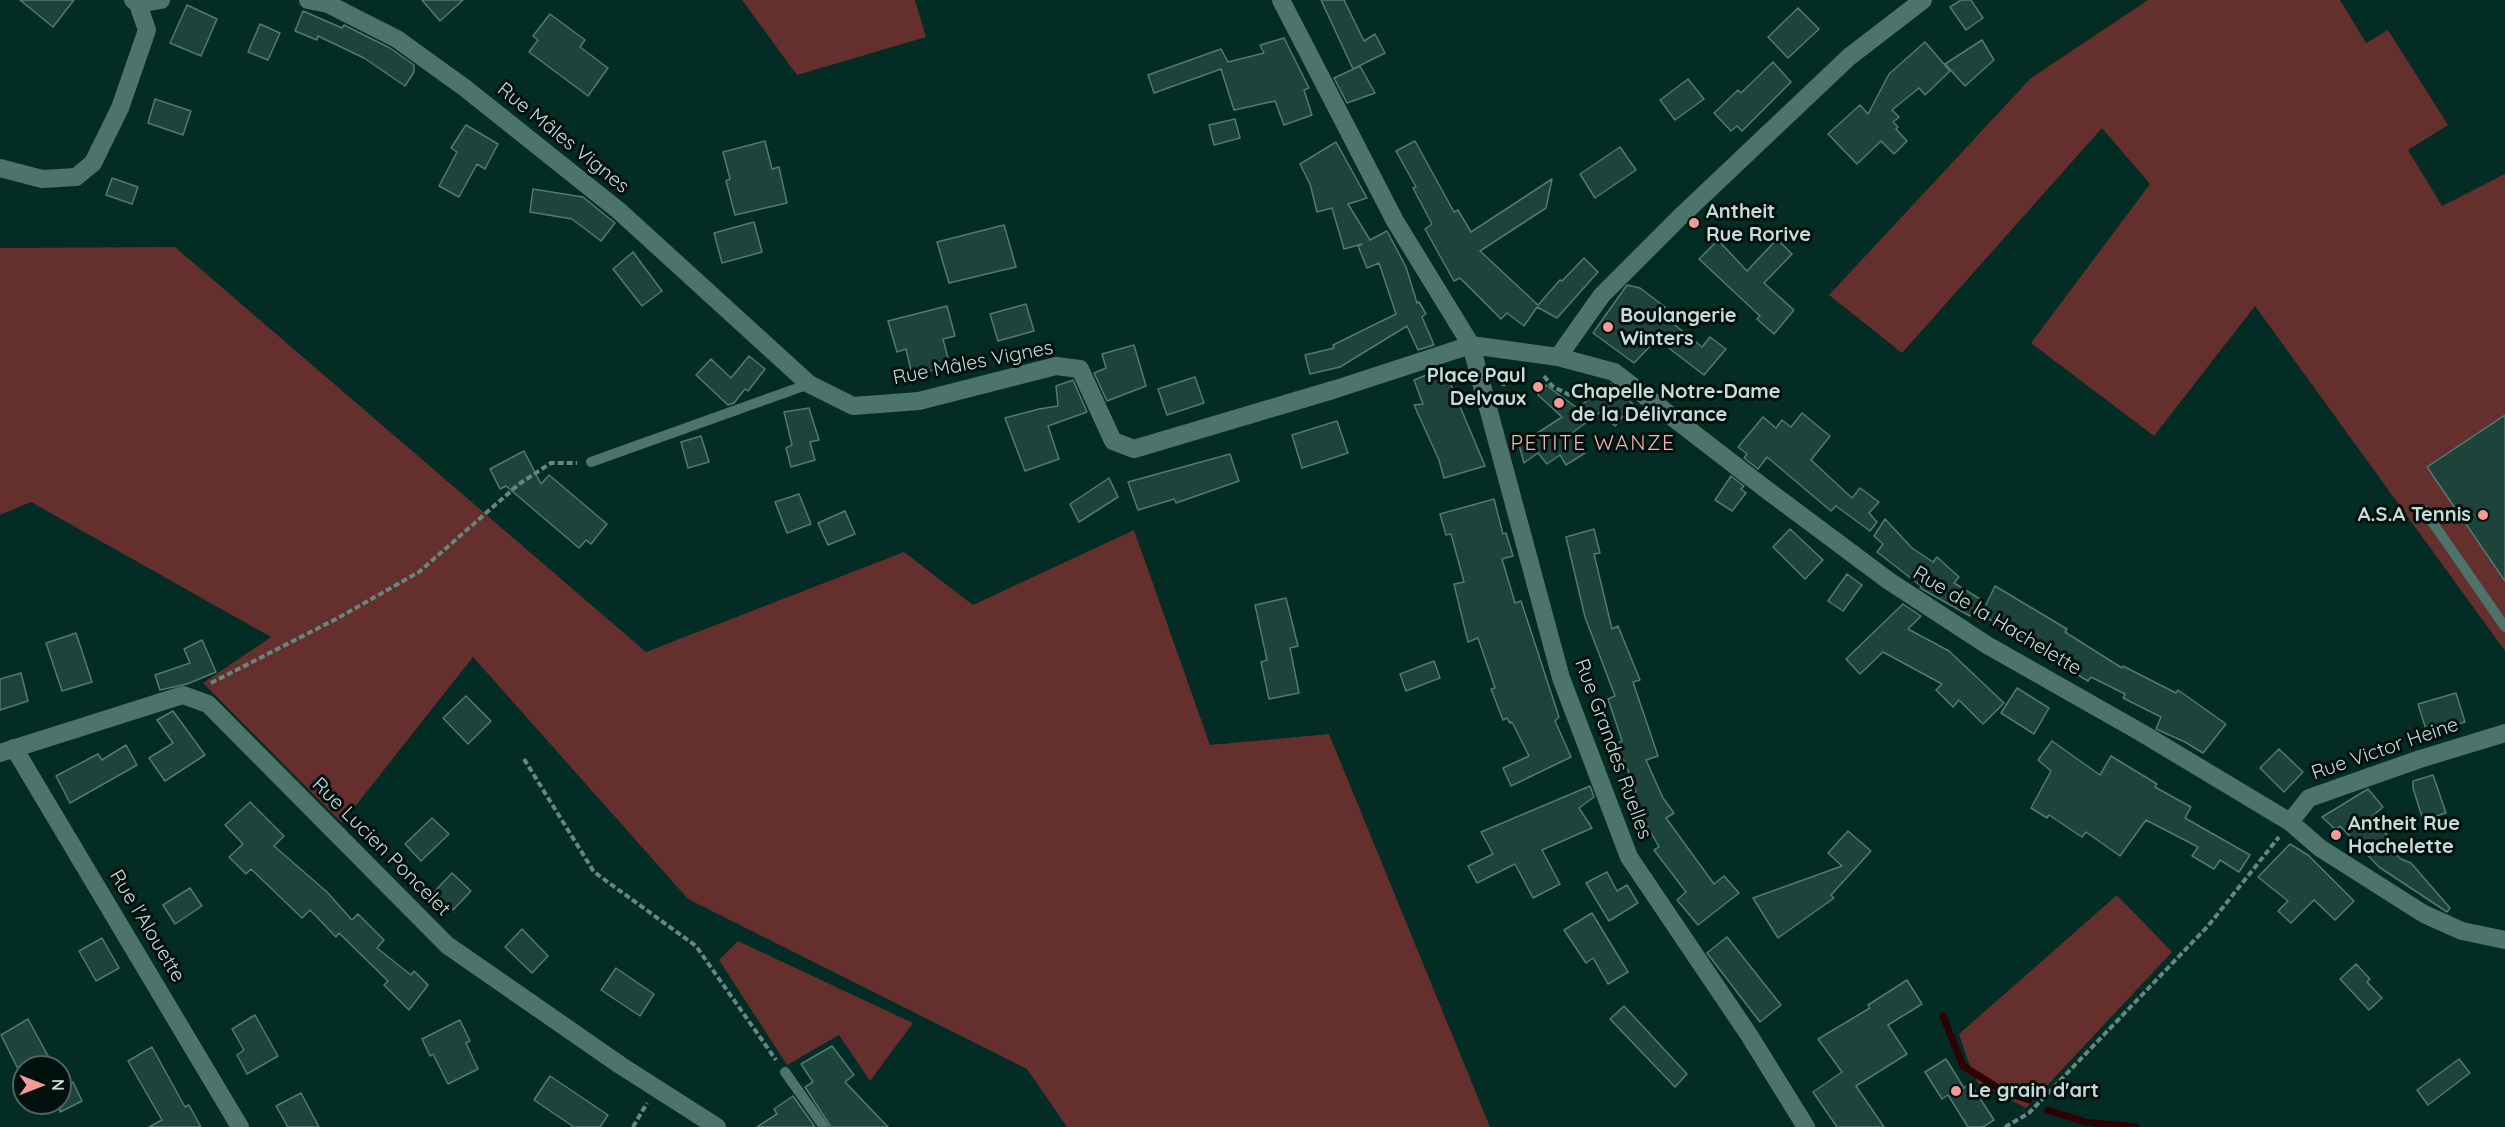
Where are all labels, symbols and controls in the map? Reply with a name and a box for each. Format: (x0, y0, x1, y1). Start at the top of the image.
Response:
street label: Rue Mâles Vignes (492, 77, 634, 199)
place label: Antheit Rue Rorive (1706, 200, 1811, 247)
marker: Antheit Rue Rorive (1687, 216, 1701, 230)
place label: Boulangerie Winters (1620, 304, 1737, 351)
marker: Boulangerie Winters (1601, 320, 1615, 334)
street label: Rue Mâles Vignes (891, 336, 1055, 390)
place label: Place Paul Delvaux (1427, 364, 1526, 411)
marker: Place Paul Delvaux (1531, 380, 1545, 394)
place label: Chapelle Notre-Dame de la Délivrance (1571, 380, 1781, 427)
marker: Chapelle Notre-Dame de la Délivrance (1552, 396, 1566, 410)
district label: PETITE WANZE (1511, 431, 1675, 457)
place label: A.S.A Tennis (2358, 503, 2471, 527)
marker: A.S.A Tennis (2476, 508, 2490, 522)
street label: Rue de la Hachelette (1908, 561, 2086, 681)
street label: Rue Grandes Ruelles (1569, 656, 1657, 842)
street label: Rue Victor Heine (2308, 713, 2462, 785)
street label: Rue Lucien Poncelet (307, 773, 455, 921)
place label: Antheit Rue Hachelette (2348, 812, 2460, 859)
marker: Antheit Rue Hachelette (2329, 828, 2343, 842)
street label: Rue l'Alouette (104, 866, 190, 986)
north arrow (12, 1055, 72, 1115)
text: N (48, 1079, 68, 1091)
place label: Le grain d'art (1968, 1079, 2099, 1103)
marker: Le grain d'art (1949, 1084, 1963, 1098)

